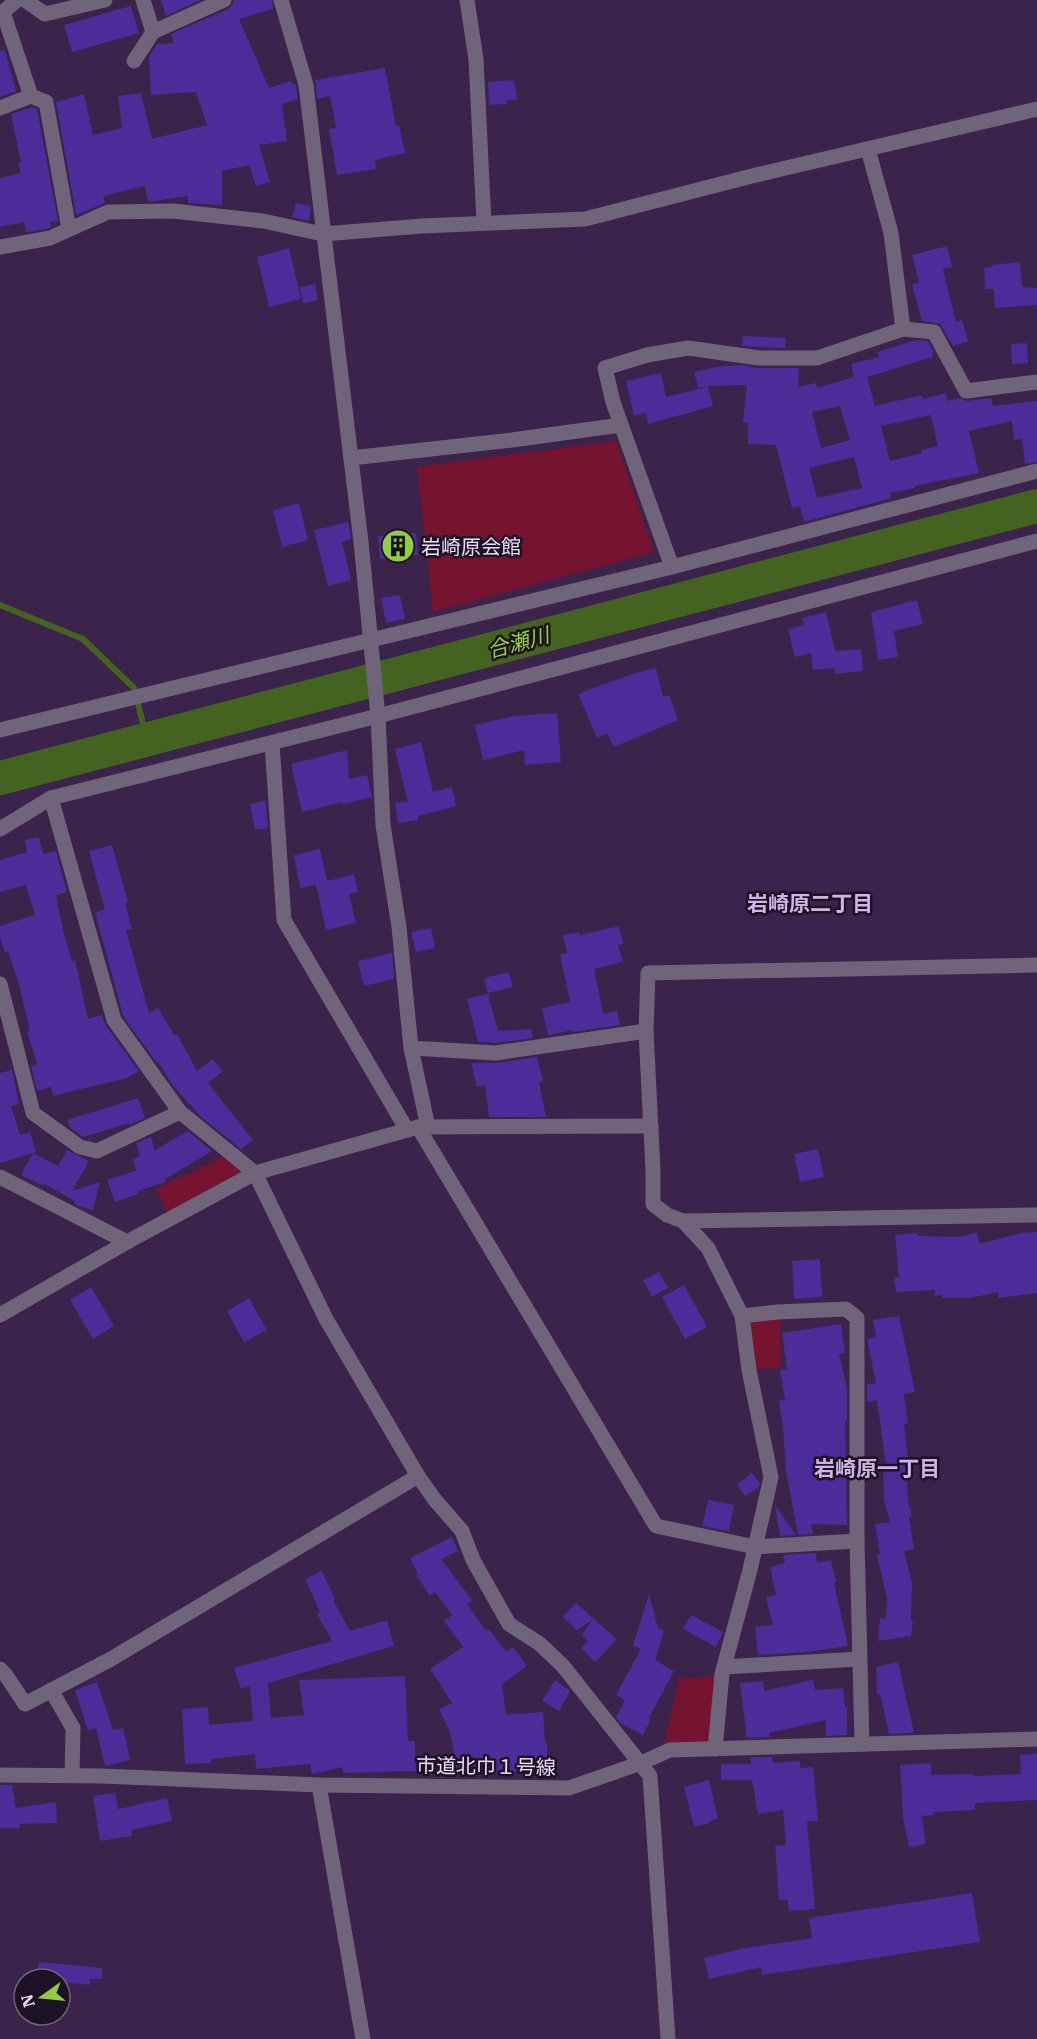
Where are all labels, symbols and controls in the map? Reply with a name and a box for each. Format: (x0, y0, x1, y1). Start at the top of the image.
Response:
building icon: 岩崎原会館 (380, 528, 416, 564)
place label: 岩崎原会館 (421, 533, 521, 560)
water label: 合瀬川 (484, 620, 554, 664)
district label: 岩崎原二丁目 (747, 889, 873, 917)
district label: 岩崎原一丁目 (814, 1454, 940, 1482)
street label: 市道北巾１号線 (416, 1751, 556, 1781)
north arrow (12, 1967, 72, 2027)
text: N (16, 1992, 39, 2010)

